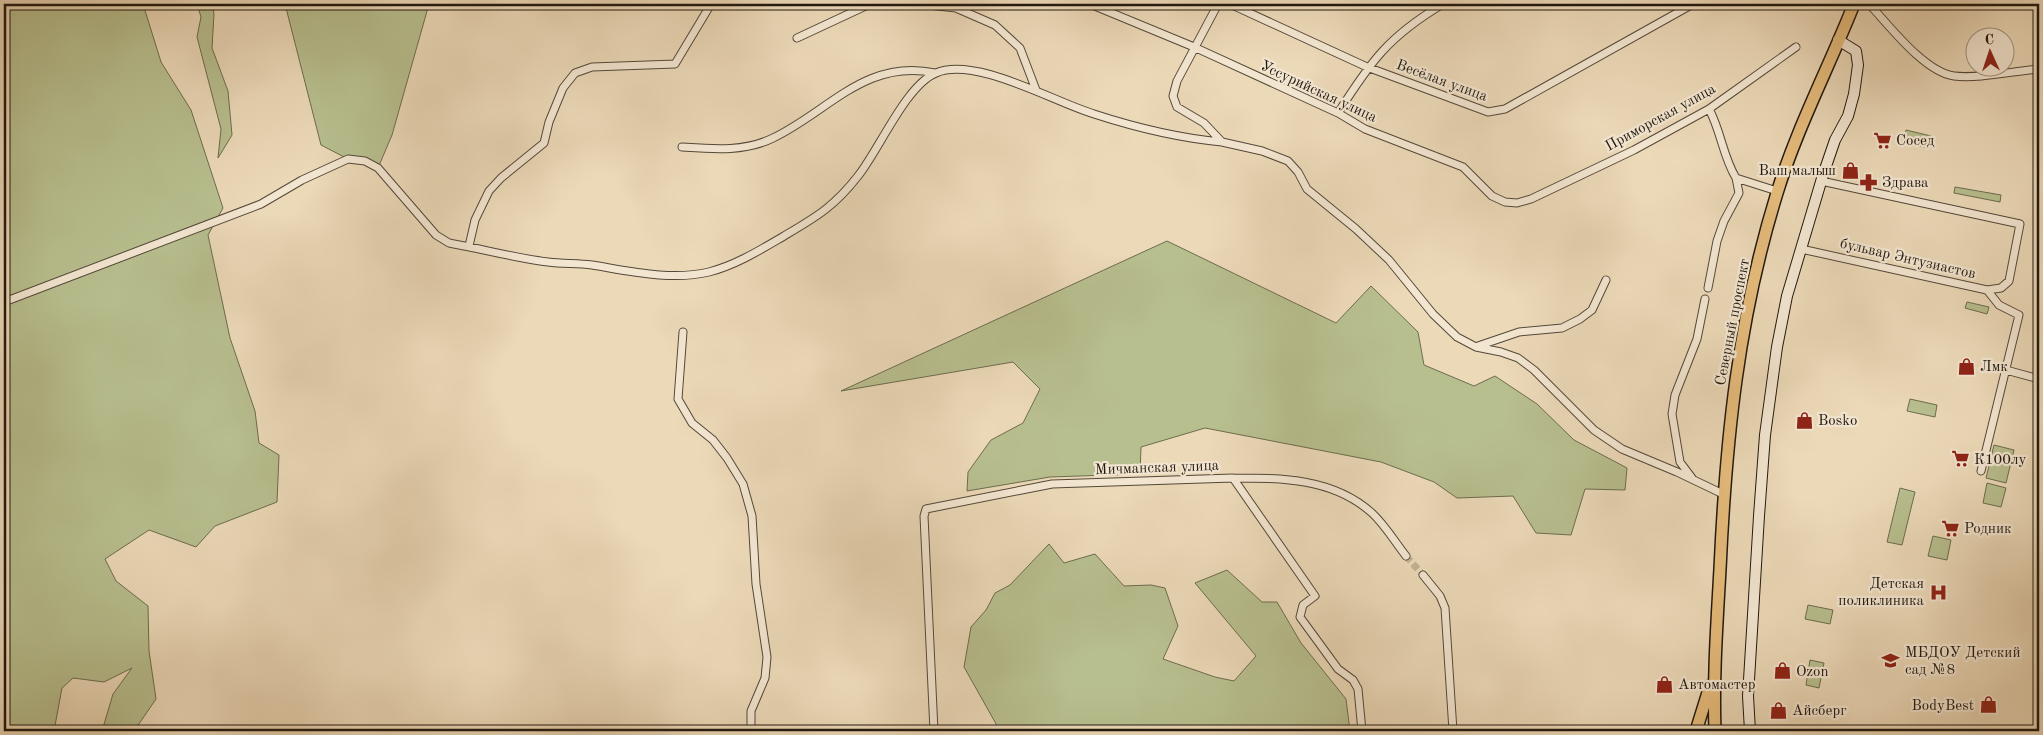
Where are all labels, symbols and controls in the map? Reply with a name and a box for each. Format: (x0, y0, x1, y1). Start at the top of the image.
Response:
north arrow (1966, 28, 2016, 78)
text: С (1984, 33, 1994, 47)
street label: Весёлая улица (1394, 58, 1490, 105)
street label: Уссурийская улица (1258, 59, 1379, 126)
street label: Приморская улица (1603, 82, 1719, 155)
supermarket icon: Сосед (1872, 130, 1892, 150)
place label: Сосед (1896, 134, 1935, 149)
shop icon: Ваш малыш (1840, 160, 1860, 180)
place label: Ваш малыш (1758, 164, 1836, 179)
pharmacy icon: Здрава (1858, 172, 1878, 192)
place label: Здрава (1882, 176, 1929, 191)
street label: бульвар Энтузиастов (1838, 237, 1977, 282)
street label: Северный проспект (1714, 258, 1753, 387)
shop icon: Лмк (1956, 356, 1976, 376)
place label: Лмк (1980, 360, 2008, 375)
shop icon: Bosko (1794, 410, 1814, 430)
place label: Bosko (1818, 414, 1858, 429)
supermarket icon: К100лу (1950, 449, 1970, 469)
place label: К100лу (1974, 453, 2027, 468)
street label: Мичманская улица (1095, 459, 1220, 478)
supermarket icon: Родник (1940, 518, 1960, 538)
place label: Родник (1964, 522, 2012, 537)
place label: Детская поликлиника (1838, 577, 1925, 609)
hospital icon: Детская поликлиника (1928, 582, 1948, 602)
place label: МБДОУ Детский сад №8 (1905, 646, 2021, 678)
school or university icon: МБДОУ Детский сад №8 (1881, 651, 1901, 671)
shop icon: Ozon (1772, 661, 1792, 681)
place label: Ozon (1796, 665, 1829, 680)
shop icon: Автомастер (1654, 674, 1674, 694)
place label: Автомастер (1678, 678, 1756, 693)
shop icon: BodyBest (1978, 695, 1998, 715)
place label: BodyBest (1911, 699, 1974, 714)
shop icon: Айсберг (1768, 700, 1788, 720)
place label: Айсберг (1792, 704, 1847, 719)

